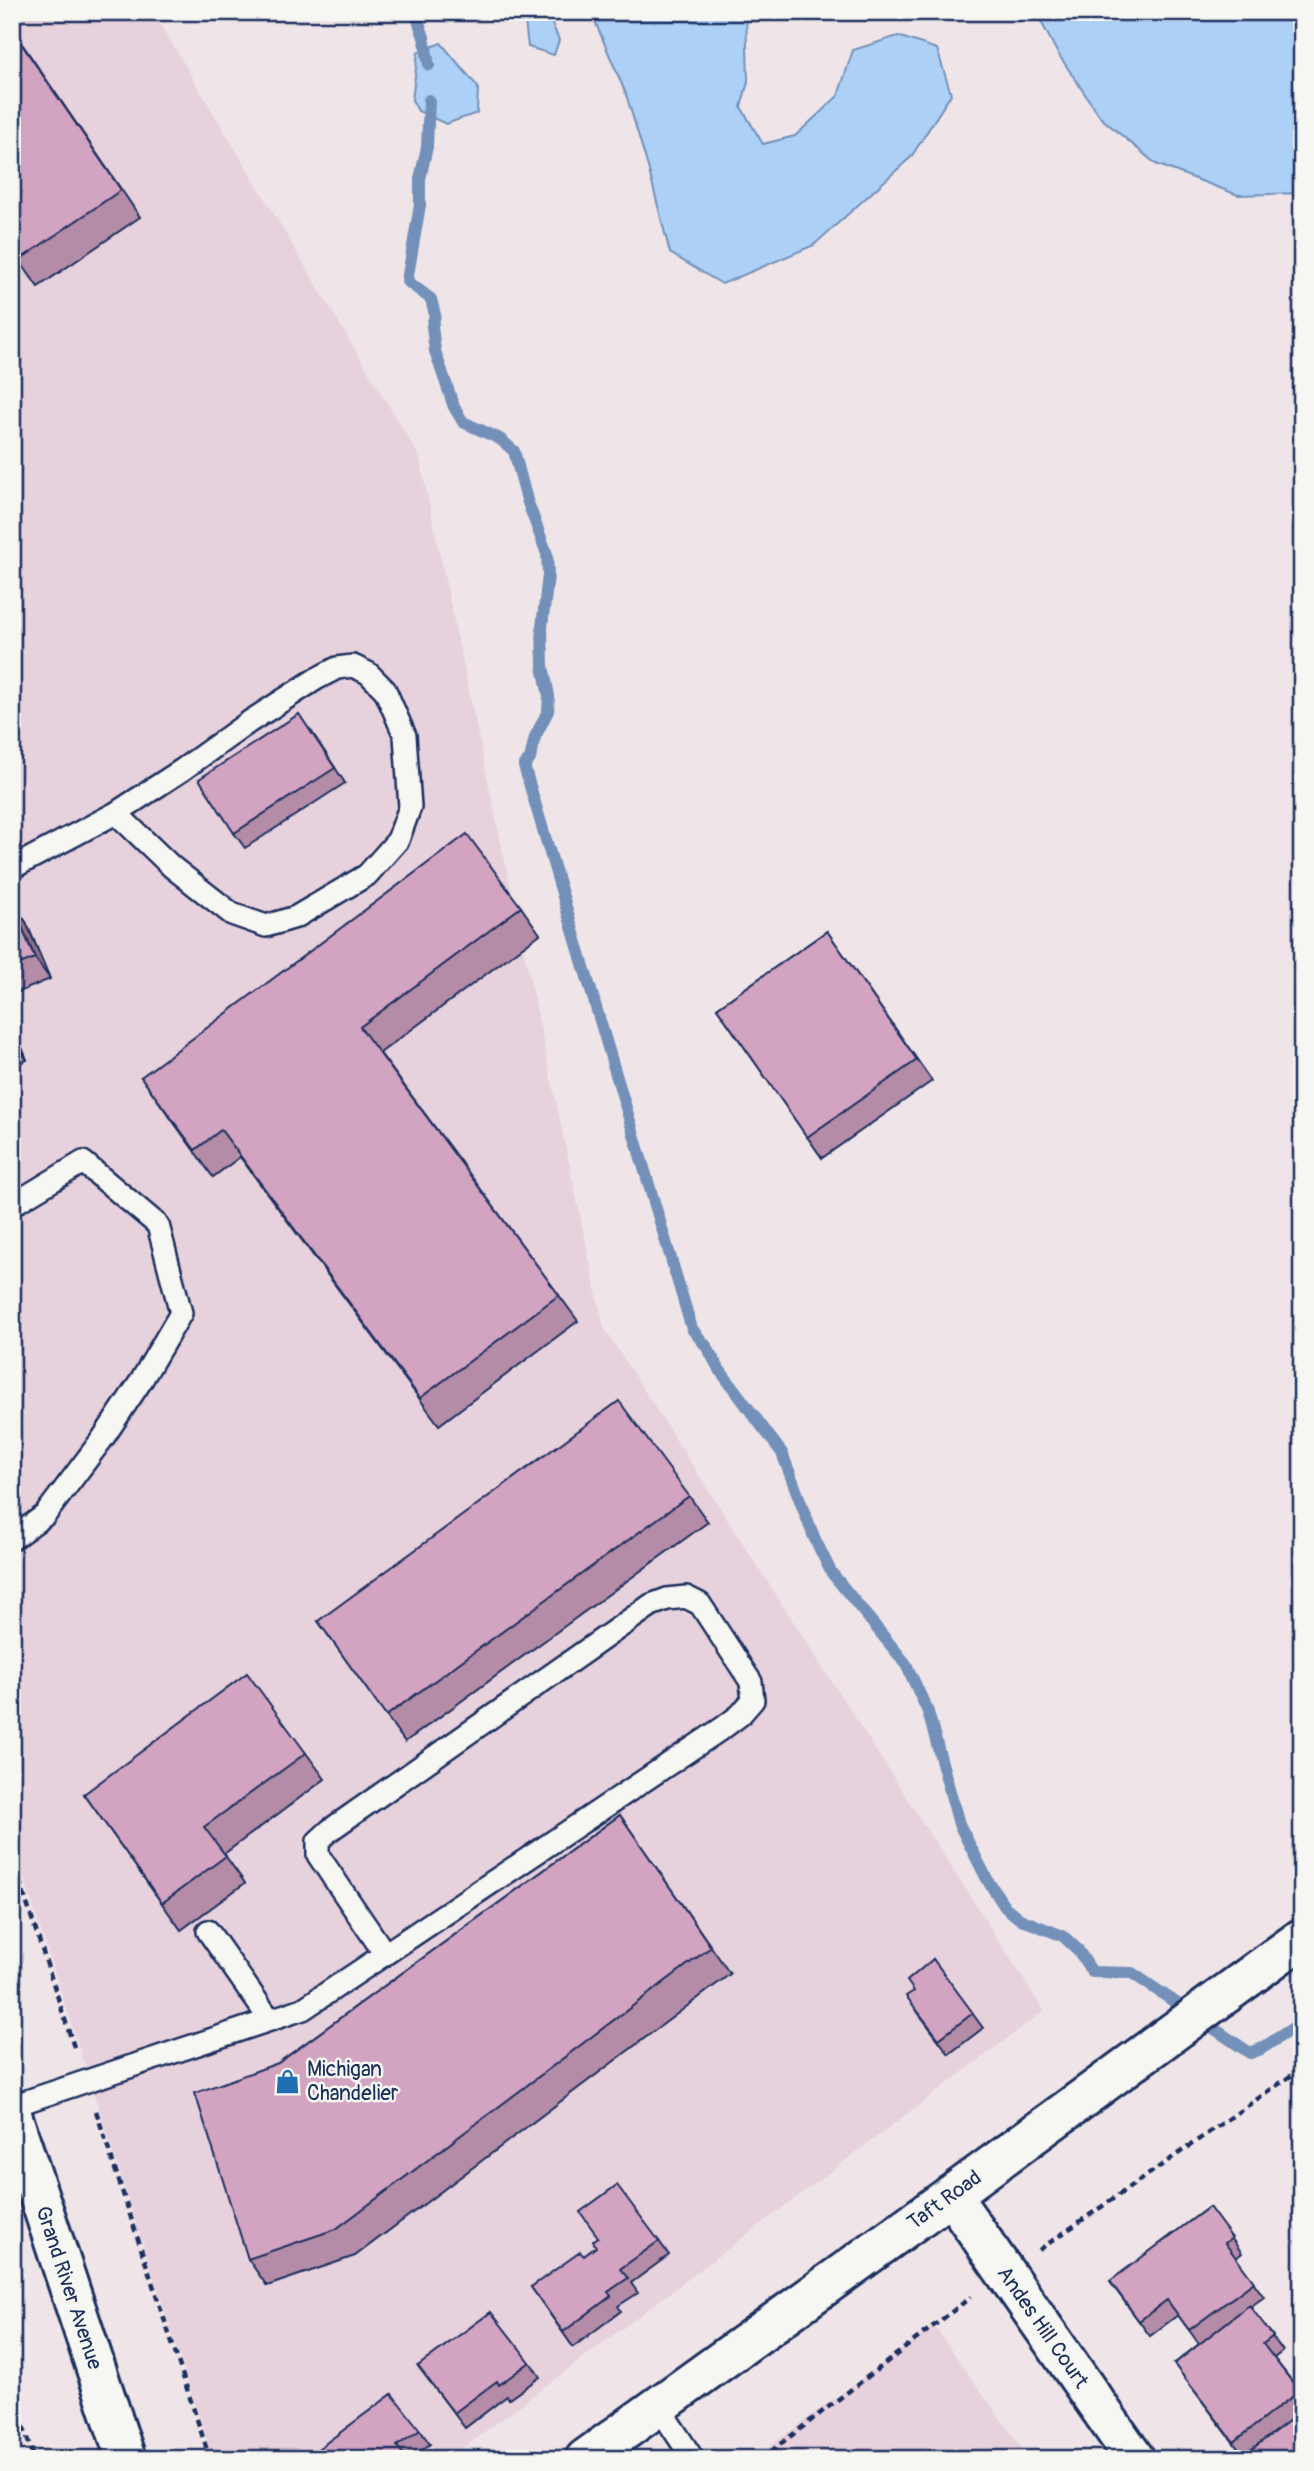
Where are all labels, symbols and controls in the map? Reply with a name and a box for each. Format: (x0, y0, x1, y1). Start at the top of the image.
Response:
place label: Michigan Chandelier (307, 2056, 399, 2107)
shop icon: Michigan Chandelier (273, 2067, 301, 2095)
street label: Taft Road (902, 2164, 987, 2236)
street label: Grand River Avenue (29, 2203, 109, 2374)
street label: Andes Hill Court (991, 2261, 1095, 2394)

